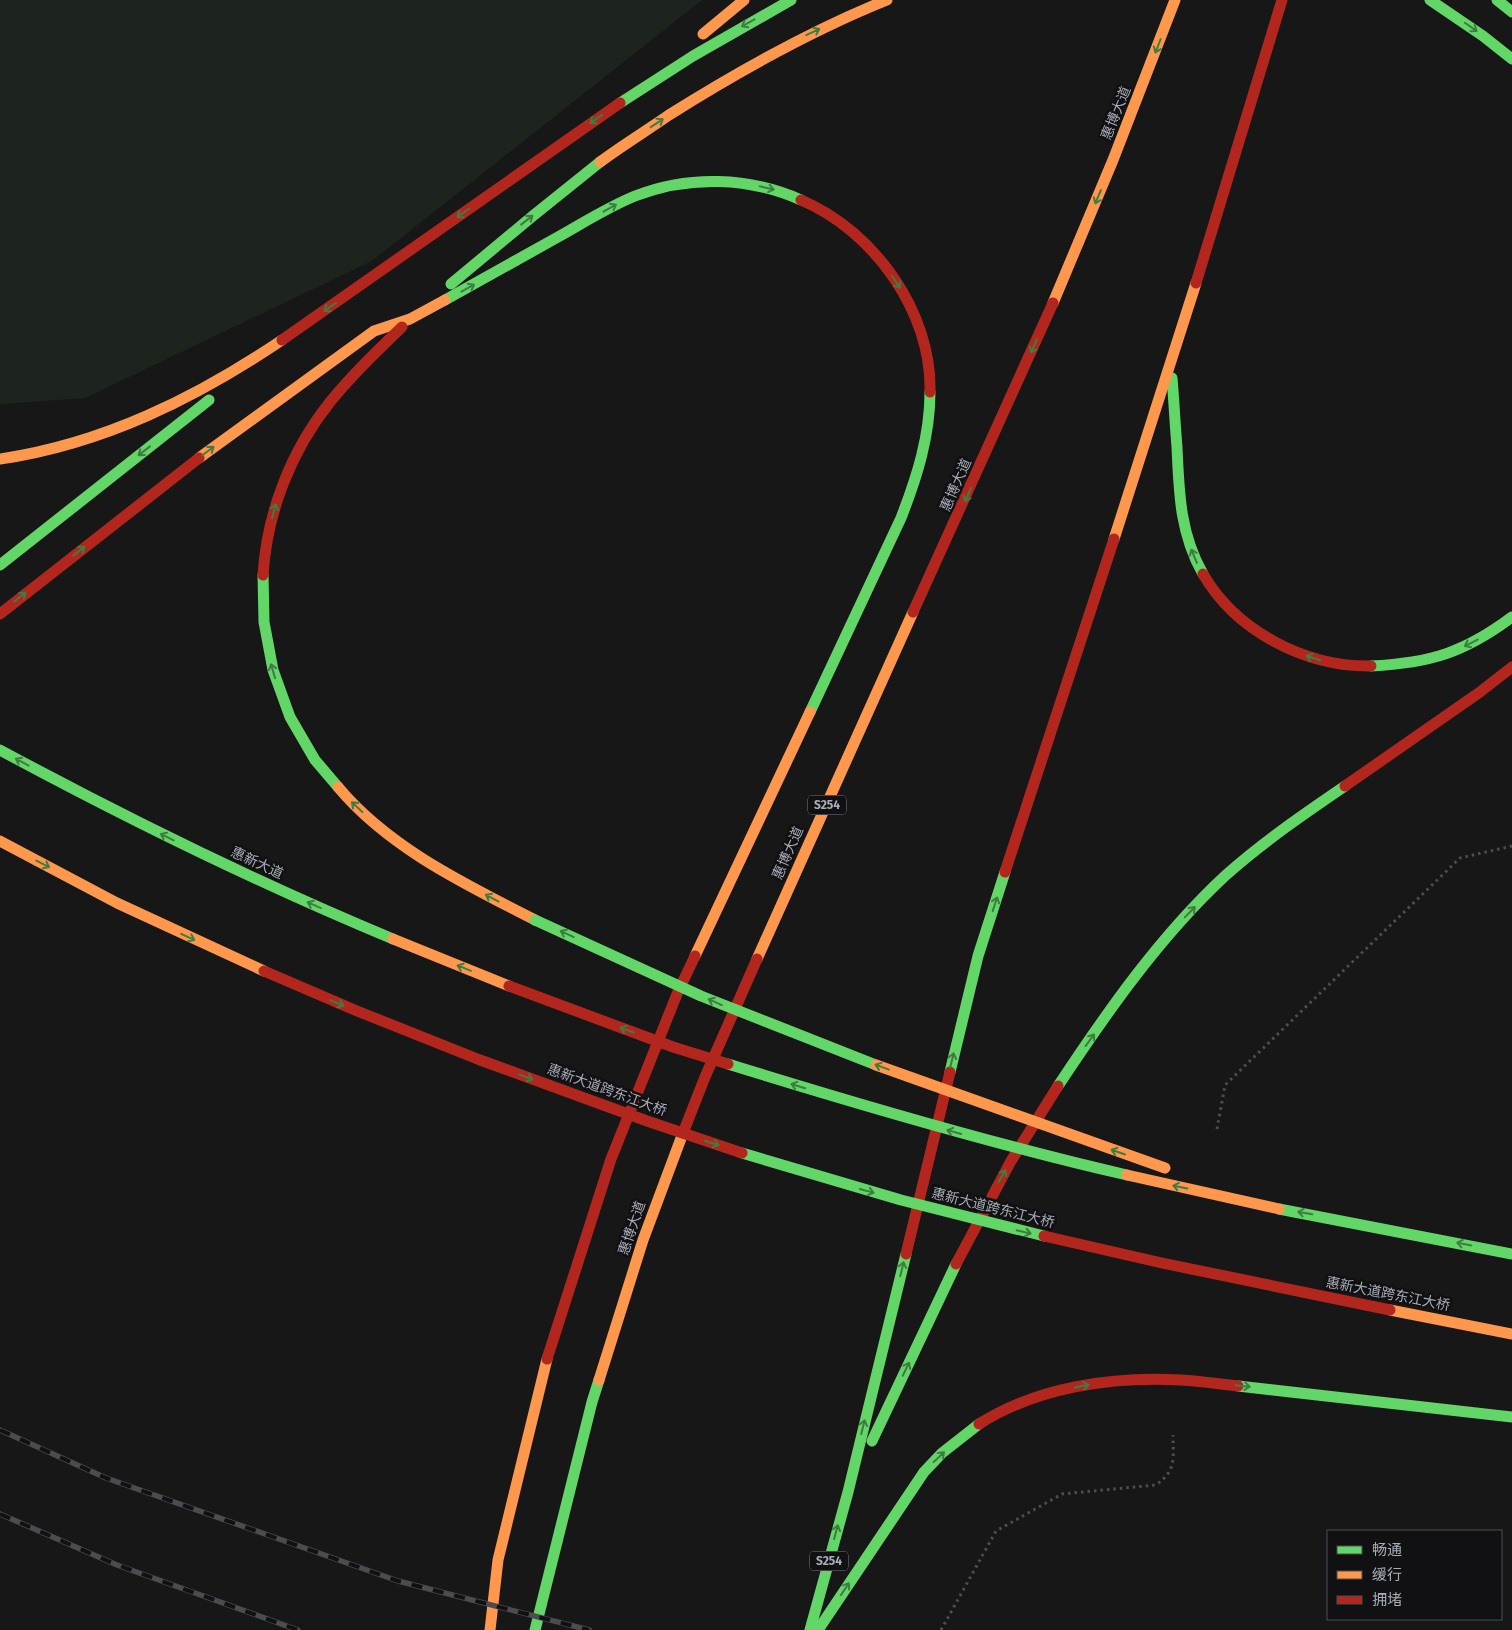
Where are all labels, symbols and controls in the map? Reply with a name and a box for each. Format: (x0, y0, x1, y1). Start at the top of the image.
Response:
one-way arrow (741, 19, 756, 28)
one-way arrow (1464, 22, 1478, 32)
one-way arrow (805, 27, 820, 36)
one-way arrow (1153, 38, 1162, 53)
street label: 惠博大道 (1098, 84, 1134, 142)
one-way arrow (589, 114, 603, 124)
one-way arrow (650, 118, 664, 128)
one-way arrow (759, 184, 775, 193)
one-way arrow (1093, 189, 1102, 204)
one-way arrow (602, 203, 617, 213)
one-way arrow (456, 208, 470, 218)
one-way arrow (520, 214, 533, 225)
one-way arrow (891, 274, 901, 288)
one-way arrow (461, 282, 475, 292)
one-way arrow (324, 302, 338, 312)
one-way arrow (1029, 338, 1039, 353)
one-way arrow (138, 445, 151, 456)
one-way arrow (201, 446, 214, 457)
street label: 惠博大道 (937, 456, 975, 514)
one-way arrow (962, 487, 972, 502)
one-way arrow (270, 503, 280, 519)
one-way arrow (72, 545, 85, 556)
one-way arrow (1188, 549, 1198, 564)
one-way arrow (14, 592, 27, 603)
one-way arrow (1464, 639, 1479, 648)
one-way arrow (1305, 652, 1321, 662)
one-way arrow (268, 663, 278, 679)
one-way arrow (15, 757, 30, 767)
road number: S254 (808, 796, 846, 814)
one-way arrow (351, 802, 364, 813)
street label: 惠博大道 (769, 824, 807, 882)
one-way arrow (159, 832, 174, 842)
street label: 惠新大道 (228, 843, 286, 883)
one-way arrow (35, 860, 50, 869)
one-way arrow (485, 893, 500, 902)
one-way arrow (991, 896, 1000, 912)
one-way arrow (307, 900, 322, 910)
one-way arrow (1184, 905, 1196, 918)
one-way arrow (560, 929, 575, 938)
one-way arrow (180, 933, 195, 942)
one-way arrow (457, 963, 472, 972)
one-way arrow (708, 996, 723, 1006)
one-way arrow (329, 999, 344, 1008)
one-way arrow (620, 1025, 636, 1034)
one-way arrow (1085, 1033, 1095, 1047)
one-way arrow (948, 1053, 958, 1069)
street label: 惠新大道跨东江大桥 (545, 1060, 669, 1120)
one-way arrow (875, 1062, 891, 1071)
one-way arrow (517, 1073, 533, 1082)
one-way arrow (791, 1081, 807, 1091)
one-way arrow (947, 1126, 963, 1136)
one-way arrow (703, 1139, 719, 1149)
one-way arrow (1110, 1147, 1126, 1156)
one-way arrow (997, 1169, 1007, 1184)
one-way arrow (1173, 1182, 1189, 1191)
street label: 惠新大道跨东江大桥 (930, 1185, 1056, 1231)
one-way arrow (859, 1186, 875, 1196)
street label: 惠博大道 (615, 1199, 649, 1257)
one-way arrow (1297, 1208, 1313, 1218)
one-way arrow (1016, 1228, 1032, 1237)
one-way arrow (1457, 1239, 1473, 1248)
one-way arrow (898, 1262, 907, 1278)
street label: 惠新大道跨东江大桥 (1325, 1274, 1451, 1314)
one-way arrow (902, 1362, 912, 1377)
one-way arrow (1073, 1381, 1089, 1390)
one-way arrow (1235, 1381, 1251, 1391)
one-way arrow (859, 1420, 868, 1436)
one-way arrow (932, 1451, 945, 1463)
one-way arrow (832, 1525, 842, 1541)
legend (1327, 1530, 1502, 1620)
text: 畅通 (1372, 1541, 1402, 1559)
road number: S254 (810, 1552, 848, 1570)
text: 缓行 (1372, 1566, 1402, 1584)
one-way arrow (840, 1583, 850, 1597)
text: 拥堵 (1372, 1591, 1402, 1609)

